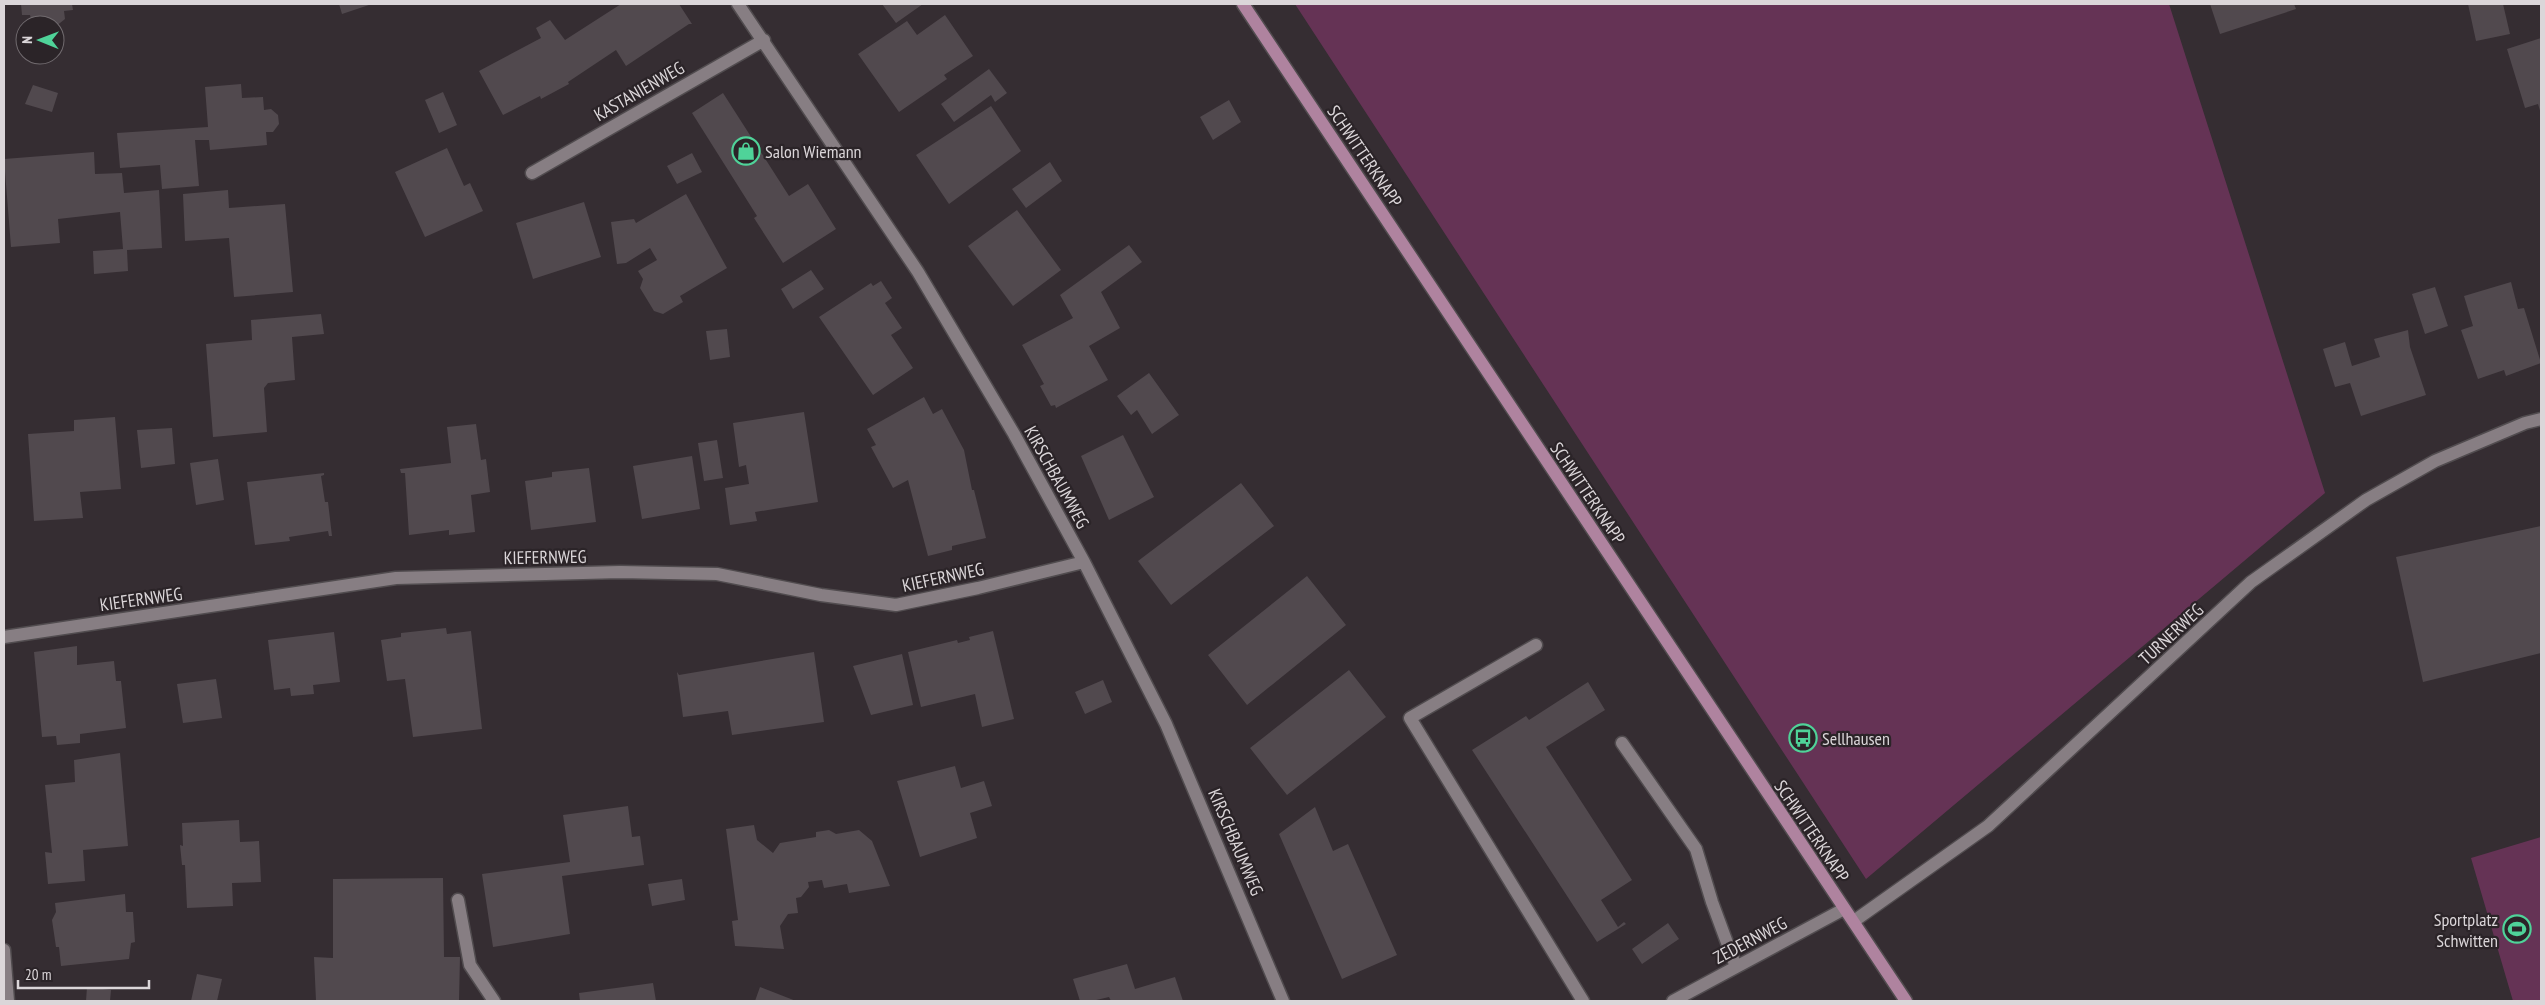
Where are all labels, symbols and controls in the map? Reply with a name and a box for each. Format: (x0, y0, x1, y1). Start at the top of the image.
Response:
north arrow (15, 15, 65, 65)
text: N (18, 36, 36, 44)
street label: KASTANIENWEG (590, 56, 688, 126)
street label: SCHWITTERKNAPP (1322, 101, 1408, 211)
shop icon: Salon Wiemann (731, 136, 761, 166)
place label: Salon Wiemann (765, 140, 861, 163)
street label: KIRSCHBAUMWEG (1019, 422, 1095, 532)
street label: SCHWITTERKNAPP (1545, 438, 1631, 548)
street label: KIEFERNWEG (503, 545, 587, 569)
street label: KIEFERNWEG (900, 557, 986, 597)
street label: KIEFERNWEG (98, 582, 184, 616)
street label: TURNERWEG (2134, 598, 2208, 670)
bus stop icon: Sellhausen (1788, 723, 1818, 753)
place label: Sellhausen (1822, 727, 1890, 750)
street label: SCHWITTERKNAPP (1769, 776, 1855, 886)
street label: KIRSCHBAUMWEG (1203, 785, 1269, 899)
place label: Sportplatz Schwitten (2434, 908, 2498, 952)
street label: ZEDERNWEG (1709, 911, 1791, 969)
sports icon: Sportplatz Schwitten (2502, 914, 2532, 944)
scale bar (18, 958, 149, 990)
text: 20 m (25, 965, 51, 984)

